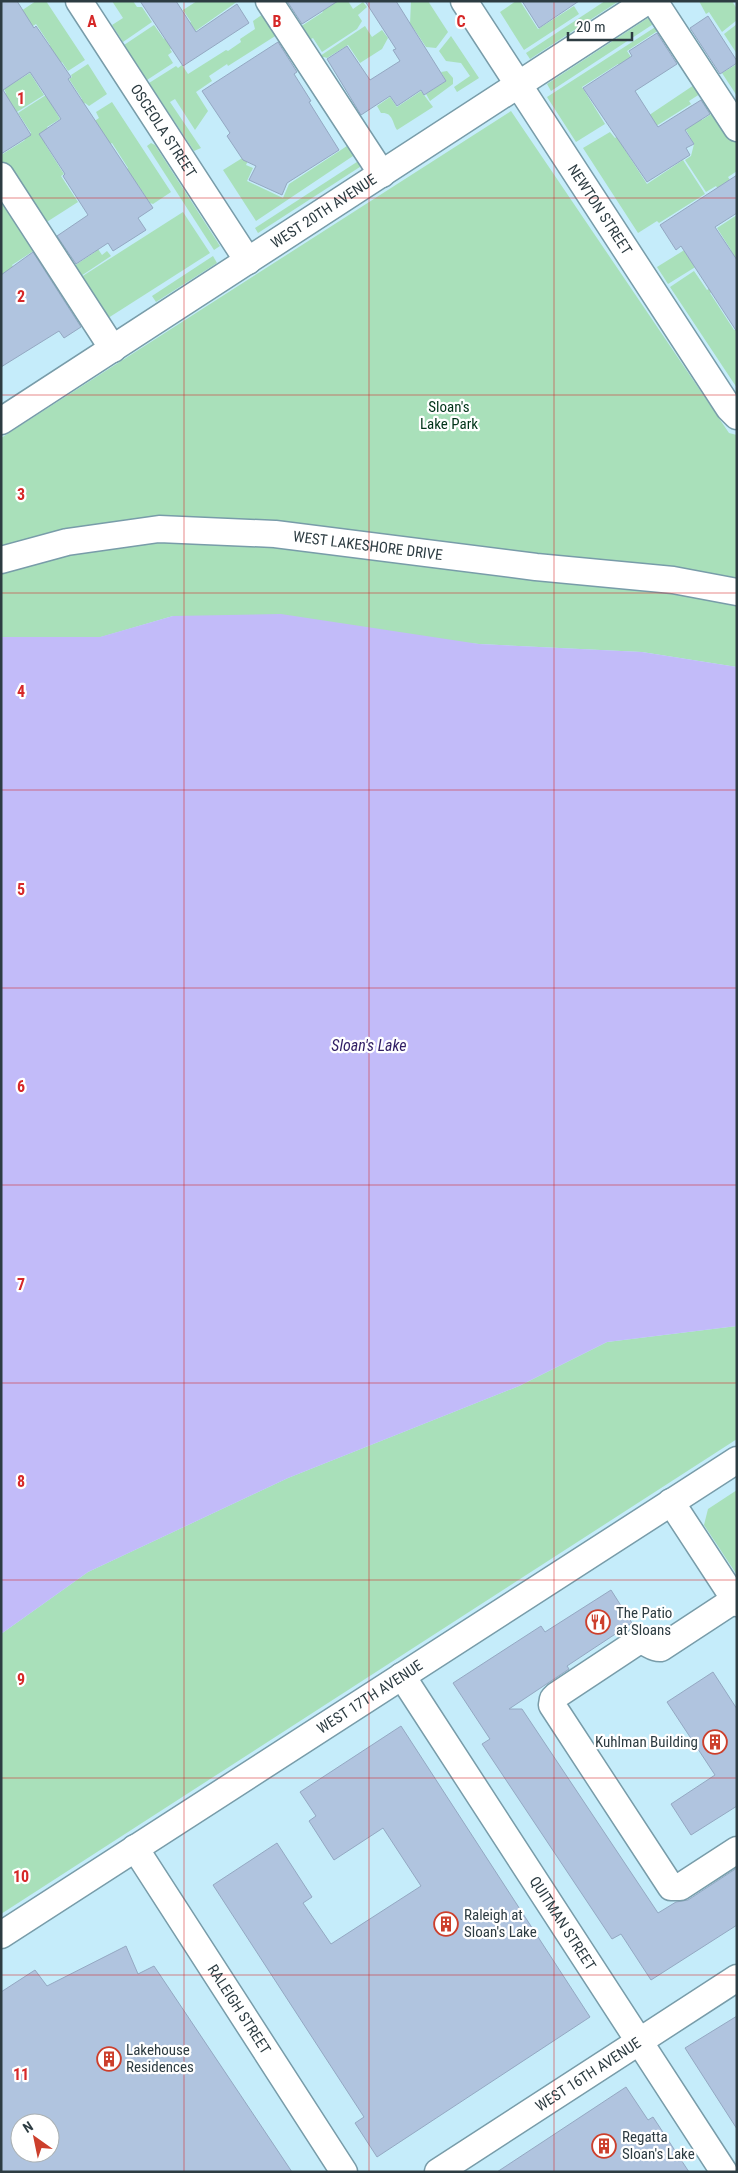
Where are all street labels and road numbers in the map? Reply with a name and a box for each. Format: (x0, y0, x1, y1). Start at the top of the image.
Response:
street label: OSCEOLA STREET (127, 81, 200, 181)
street label: NEWTON STREET (564, 161, 636, 258)
street label: WEST 20TH AVENUE (268, 170, 380, 252)
street label: WEST LAKESHORE DRIVE (292, 527, 444, 564)
street label: WEST 17TH AVENUE (314, 1656, 426, 1738)
street label: QUITMAN STREET (526, 1873, 600, 1974)
street label: RALEIGH STREET (204, 1961, 275, 2058)
street label: WEST 16TH AVENUE (532, 2034, 644, 2115)

